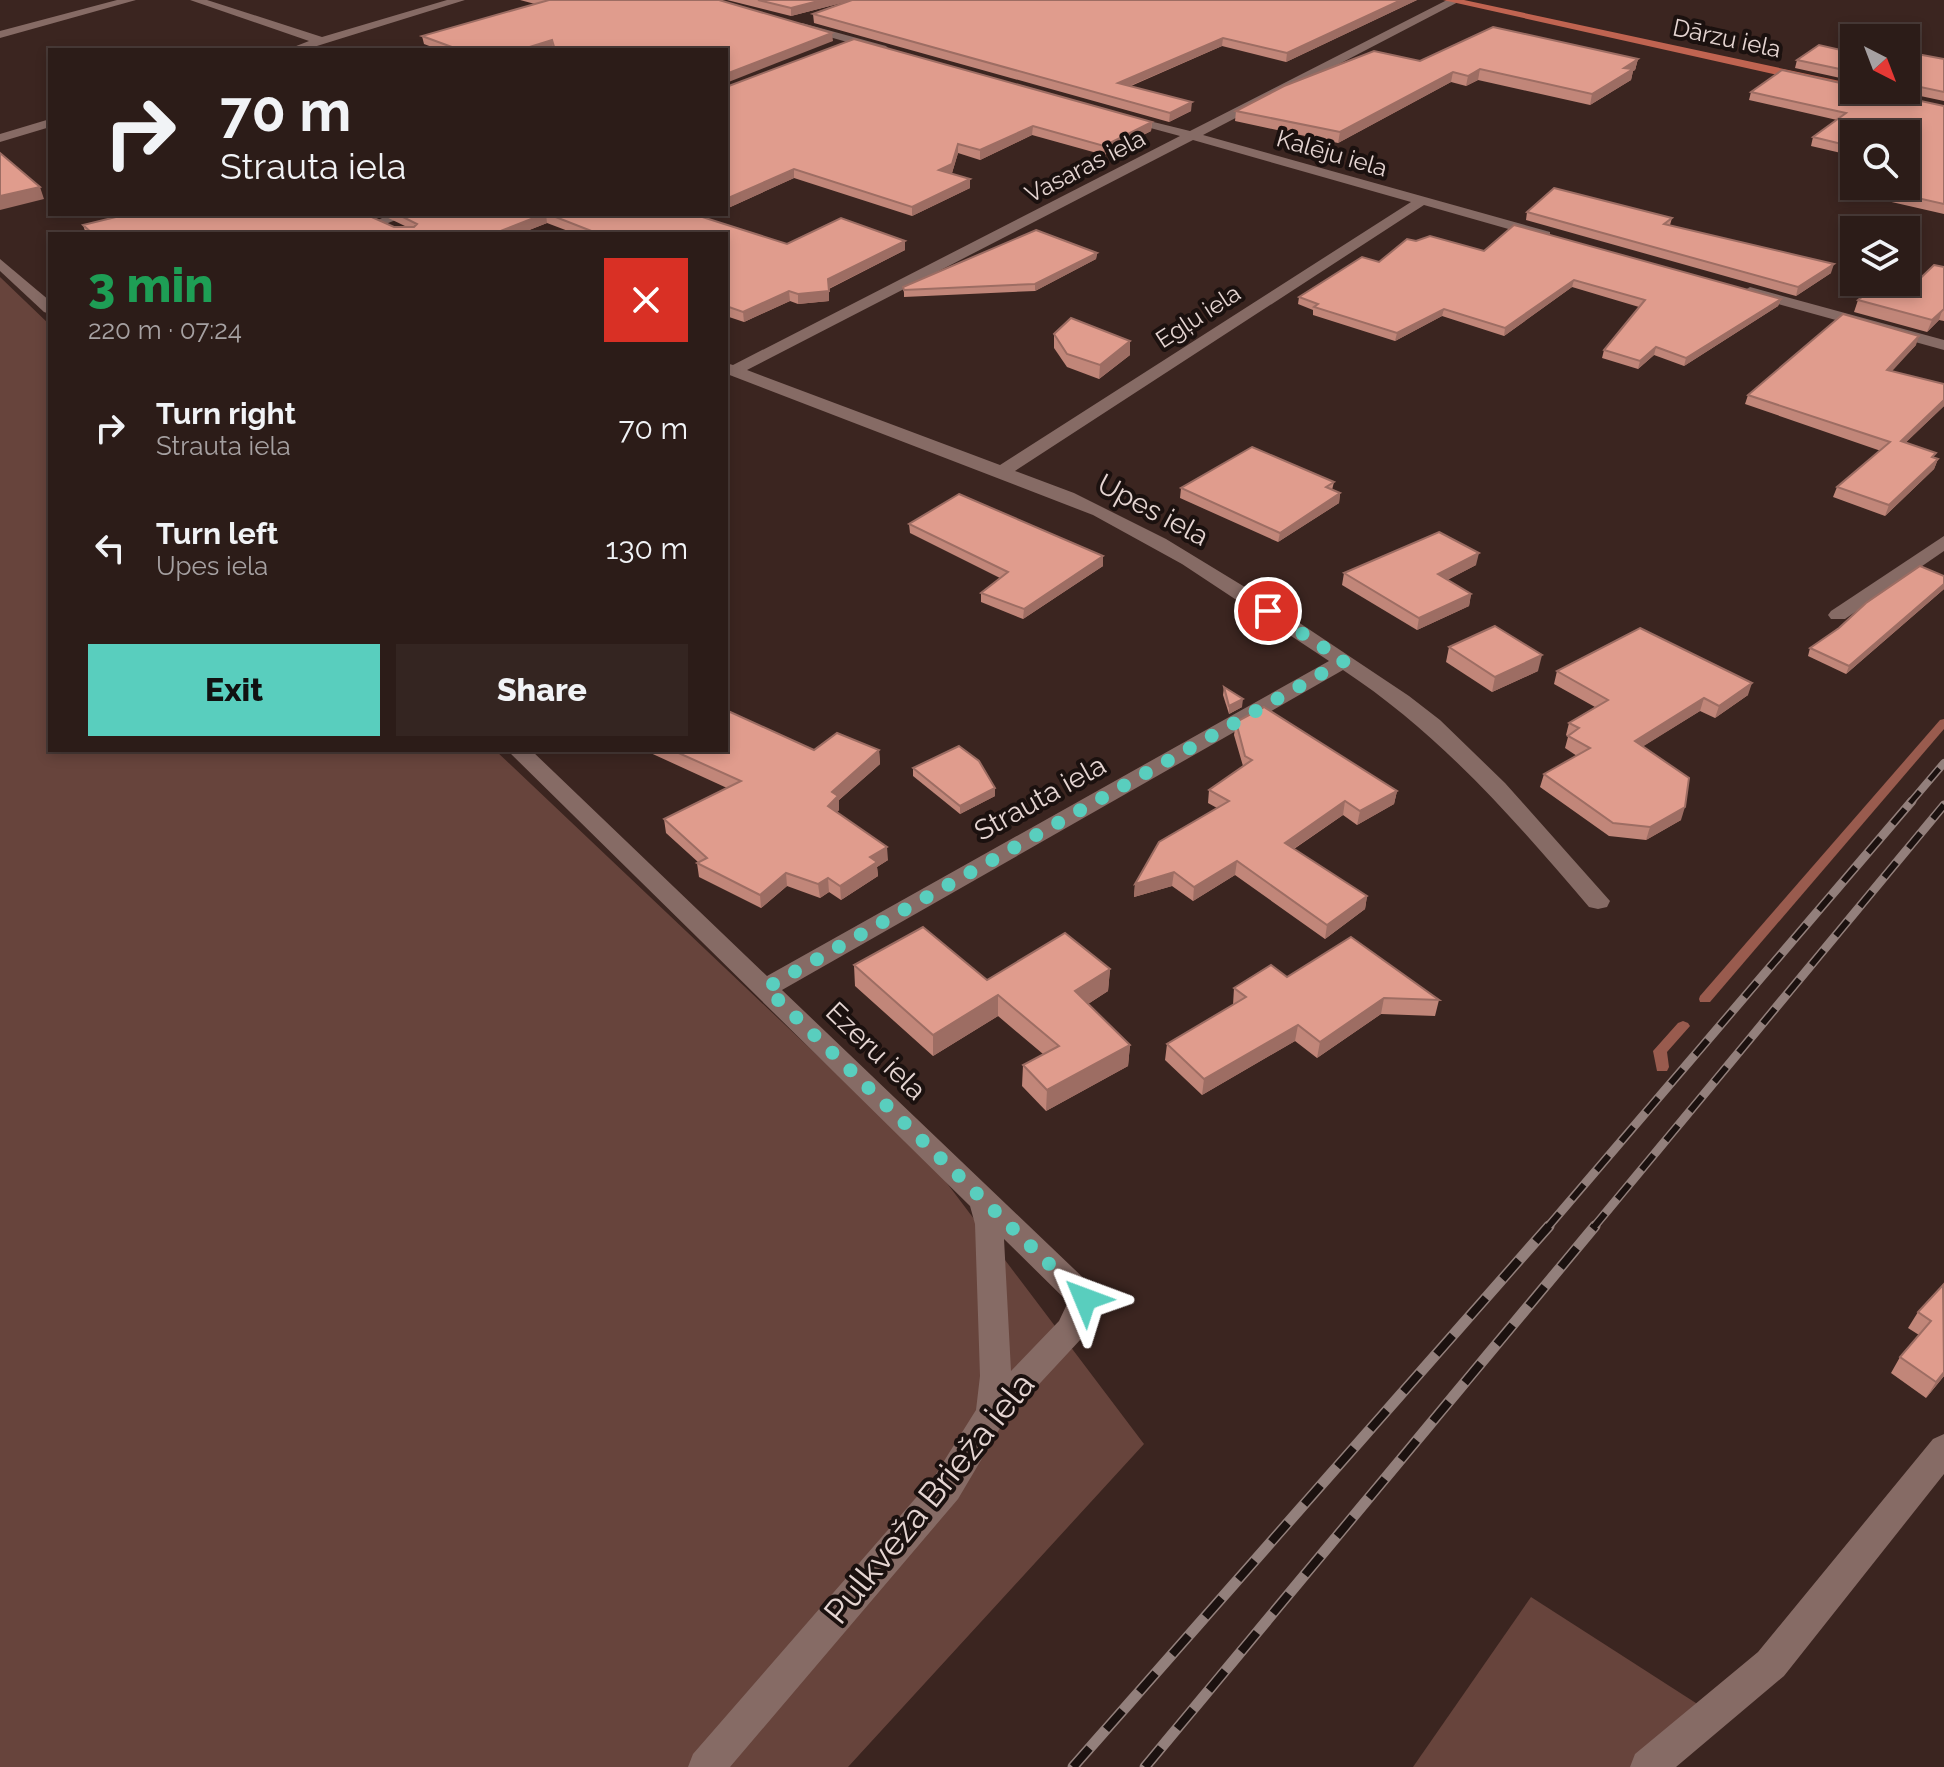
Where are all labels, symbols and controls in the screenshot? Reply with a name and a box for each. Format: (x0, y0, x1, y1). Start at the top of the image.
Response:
street label: Dārzu iela (1670, 12, 1784, 64)
north arrow (1840, 24, 1920, 104)
map controls (1840, 24, 1920, 296)
text: 70 m (220, 78, 351, 144)
icon: right (88, 80, 192, 184)
button: search (1840, 120, 1920, 200)
street label: Vasaras iela (1020, 123, 1150, 209)
street label: Kalēju iela (1273, 123, 1391, 183)
text: Strauta iela (220, 145, 406, 187)
button: layers (1840, 216, 1920, 296)
text: 3 min (88, 257, 214, 313)
button: close (604, 258, 688, 342)
street label: Egļu iela (1150, 278, 1246, 354)
text: 220 m · 07:24 (88, 315, 242, 345)
text: Turn right (156, 396, 296, 431)
icon: right (88, 406, 132, 450)
text: 70 m (618, 411, 688, 446)
text: Strauta iela (156, 431, 291, 461)
street label: Upes iela (1092, 467, 1214, 553)
text: Turn left (156, 516, 278, 551)
icon: left (88, 526, 132, 570)
text: 130 m (606, 531, 688, 566)
text: Upes iela (156, 551, 268, 581)
pin (1234, 577, 1302, 645)
icon: arrive (1246, 589, 1290, 633)
button: Exit (88, 644, 380, 736)
button: Share (396, 644, 688, 736)
street label: Strauta iela (969, 748, 1111, 848)
street label: Ezeru iela (819, 995, 933, 1107)
position arrow (1043, 1257, 1127, 1341)
street label: Pulkveža Brieža iela (816, 1365, 1042, 1631)

